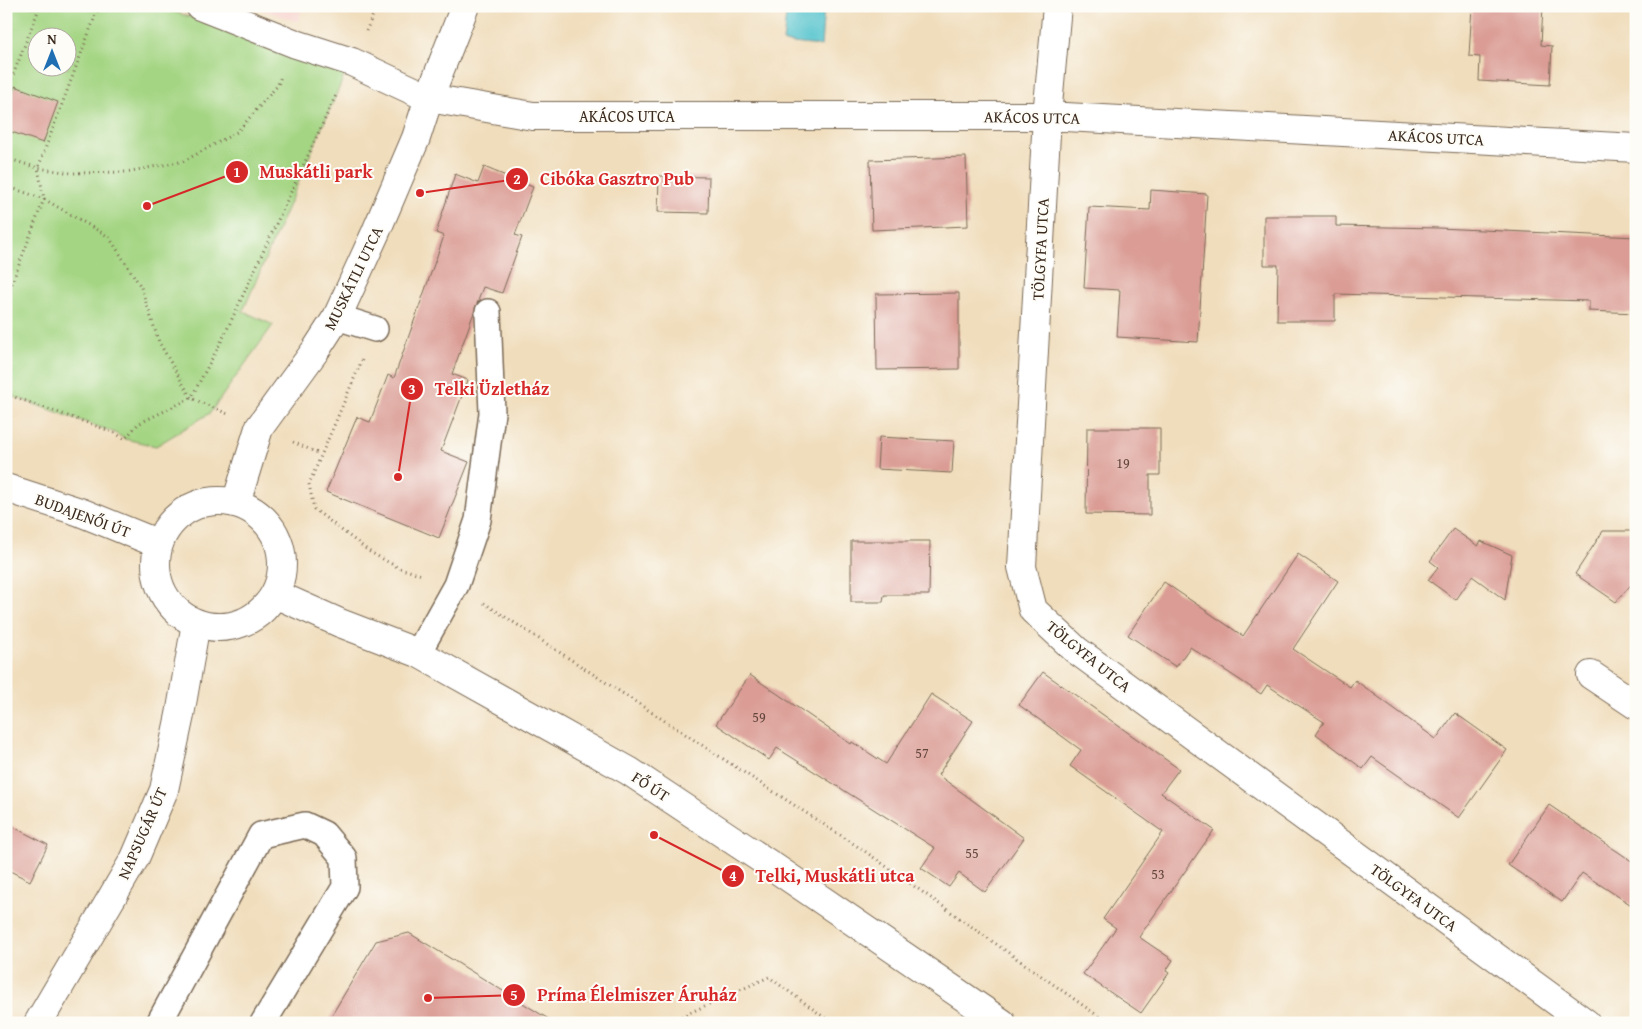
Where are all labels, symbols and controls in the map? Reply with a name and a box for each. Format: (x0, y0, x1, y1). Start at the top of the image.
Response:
north arrow (28, 28, 78, 78)
text: N (47, 29, 57, 49)
street label: AKÁCOS UTCA (579, 104, 675, 128)
street label: AKÁCOS UTCA (984, 104, 1081, 130)
street label: AKÁCOS UTCA (1387, 123, 1485, 152)
callout: Muskátli park (225, 155, 383, 188)
text: Muskátli park (260, 158, 373, 185)
text: 1 (233, 161, 241, 182)
callout: Cibóka Gasztro Pub (504, 162, 704, 195)
text: Cibóka Gasztro Pub (540, 165, 694, 192)
text: 2 (513, 168, 521, 189)
street label: TÖLGYFA UTCA (1025, 197, 1055, 301)
street label: MUSKÁTLI UTCA (317, 222, 389, 334)
callout: Telki Üzletház (400, 373, 559, 406)
text: Telki Üzletház (435, 375, 550, 402)
text: 3 (408, 378, 416, 399)
house number: 19 (1116, 453, 1130, 473)
street label: BUDAJENŐI ÚT (32, 487, 134, 543)
street label: TÖLGYFA UTCA (1041, 614, 1137, 698)
house number: 59 (752, 707, 766, 727)
house number: 57 (915, 743, 929, 763)
street label: FŐ ÚT (627, 765, 675, 807)
street label: NAPSUGÁR ÚT (111, 783, 173, 883)
house number: 55 (965, 843, 979, 863)
street label: TÖLGYFA UTCA (1365, 857, 1463, 937)
callout: Telki, Muskátli utca (720, 859, 924, 892)
text: Telki, Muskátli utca (756, 862, 915, 889)
house number: 53 (1151, 864, 1165, 884)
text: 4 (729, 865, 737, 886)
callout: Príma Élelmiszer Áruház (502, 978, 746, 1011)
text: Príma Élelmiszer Áruház (537, 981, 737, 1008)
text: 5 (510, 984, 518, 1005)

